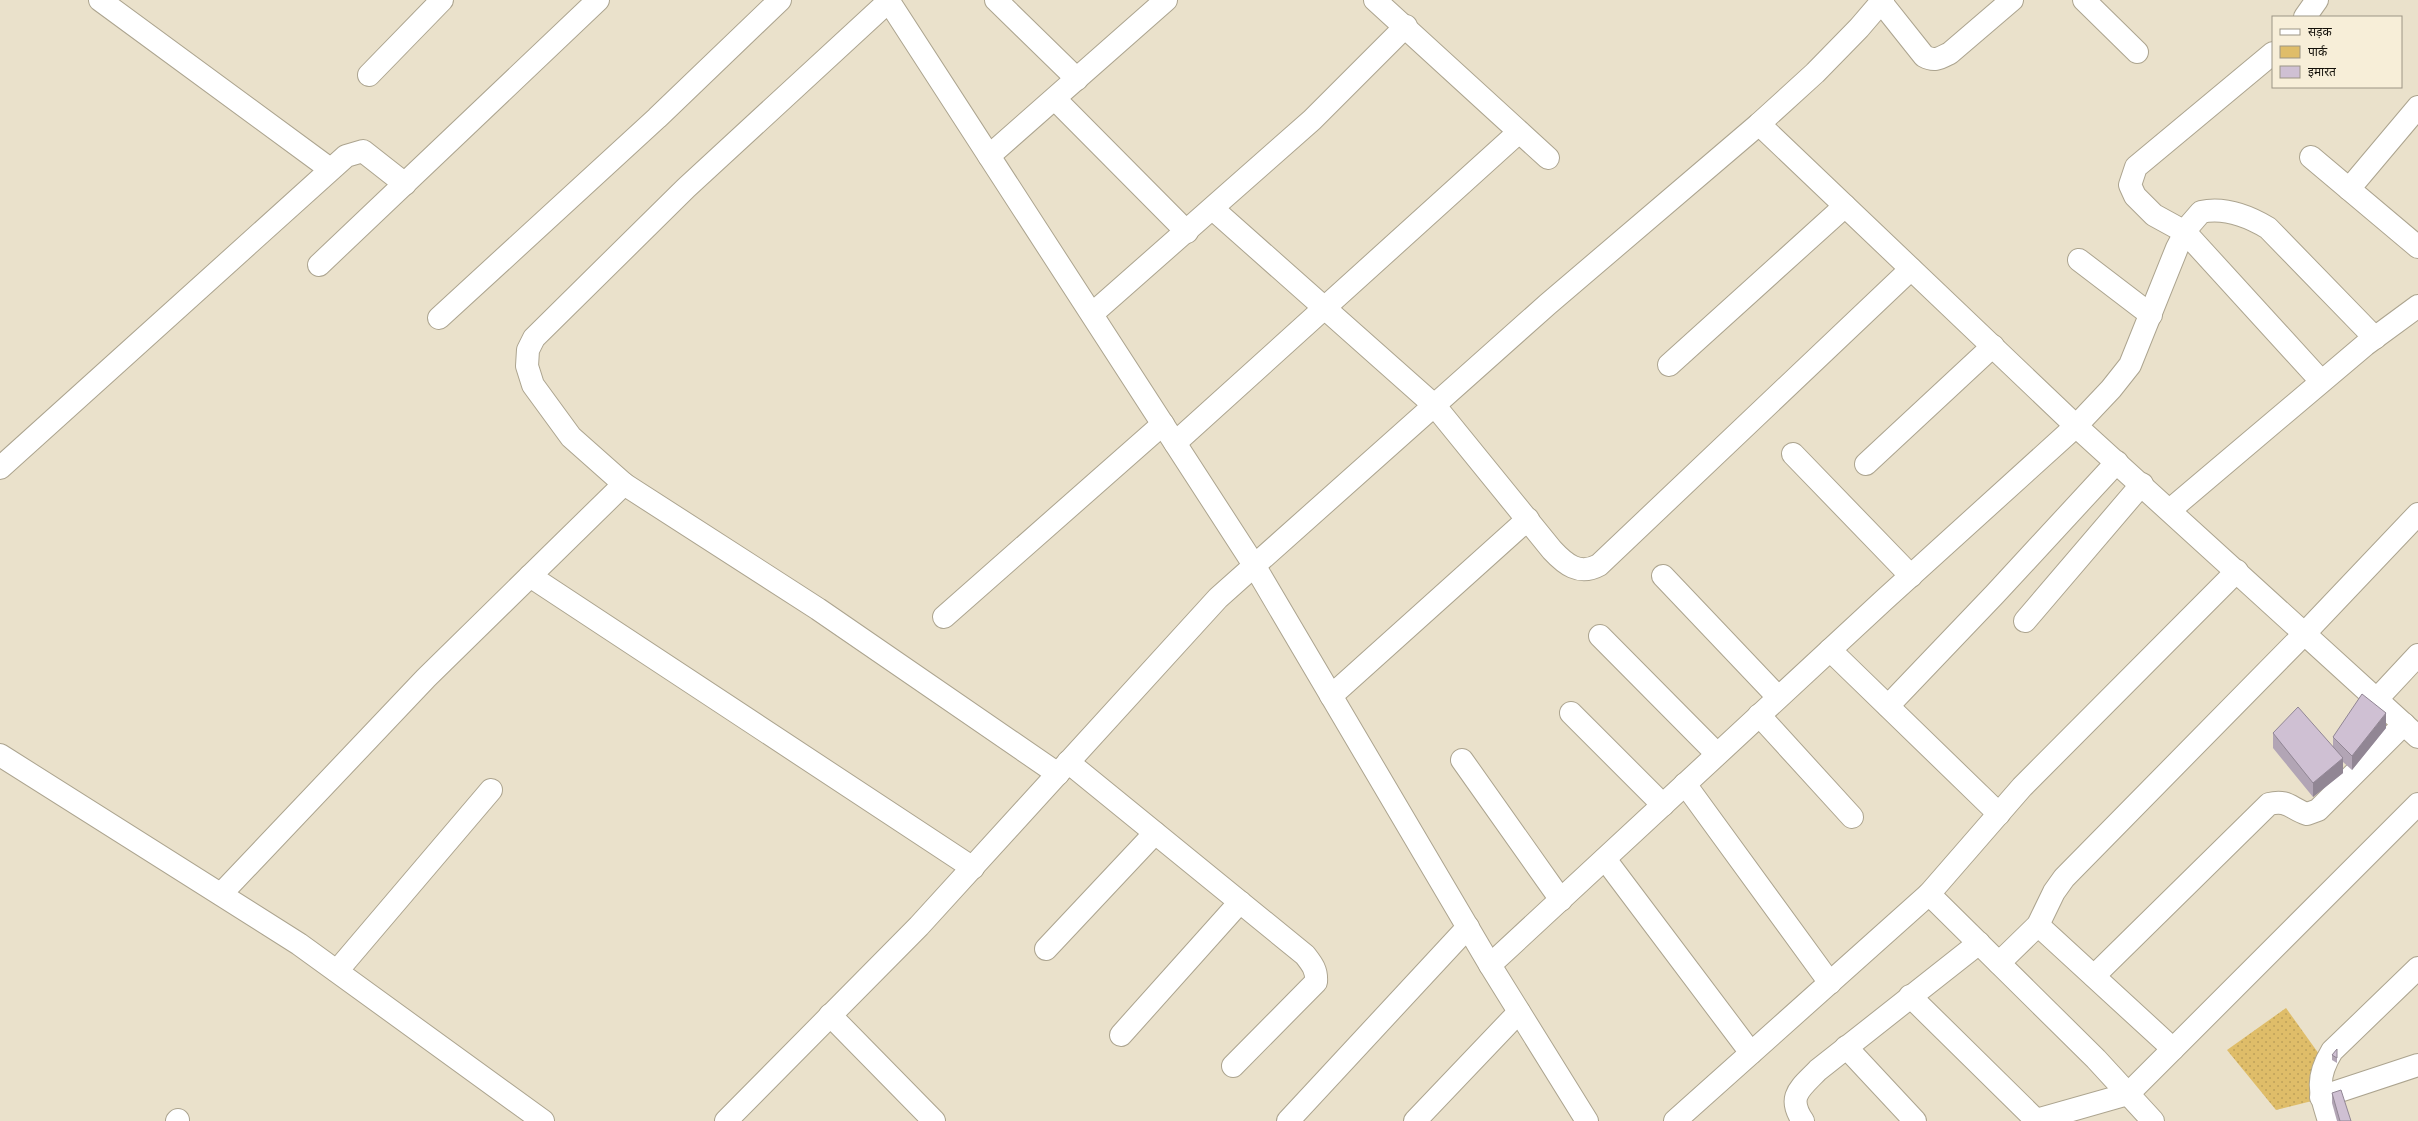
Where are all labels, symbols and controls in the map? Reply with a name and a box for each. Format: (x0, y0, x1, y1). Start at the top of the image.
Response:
legend (2272, 16, 2402, 88)
text: सड़क (2308, 25, 2333, 39)
text: पार्क (2308, 45, 2328, 59)
text: इमारत (2308, 65, 2337, 79)

